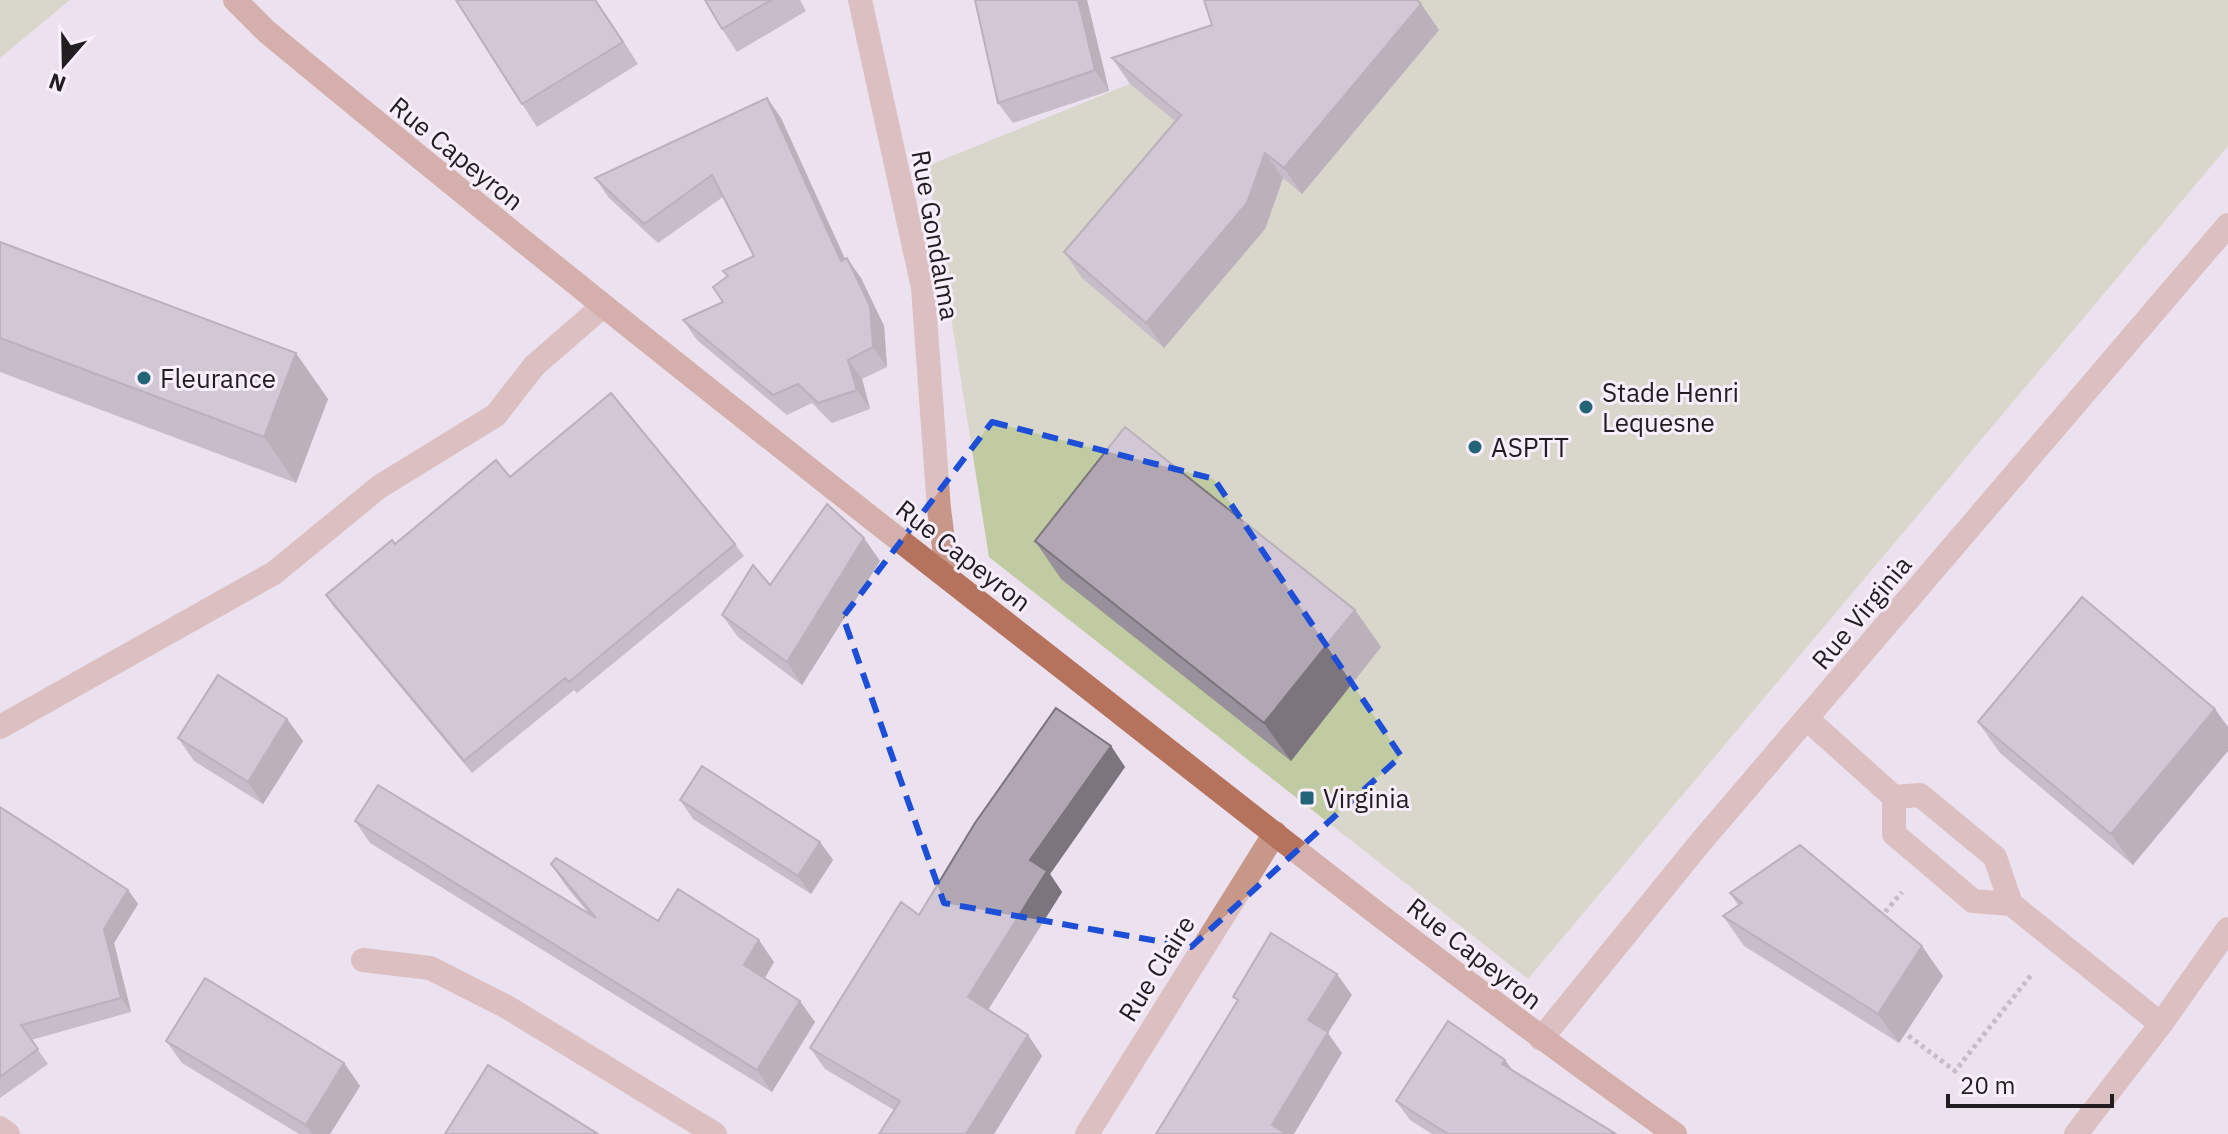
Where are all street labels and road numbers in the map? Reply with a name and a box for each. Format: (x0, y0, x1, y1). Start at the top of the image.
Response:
street label: Rue Capeyron (383, 89, 531, 217)
street label: Rue Gondalma (904, 147, 968, 323)
street label: Rue Capeyron (889, 491, 1039, 619)
street label: Rue Virginia (1803, 548, 1919, 676)
street label: Rue Capeyron (1400, 889, 1550, 1017)
street label: Rue Claire (1110, 908, 1202, 1028)

